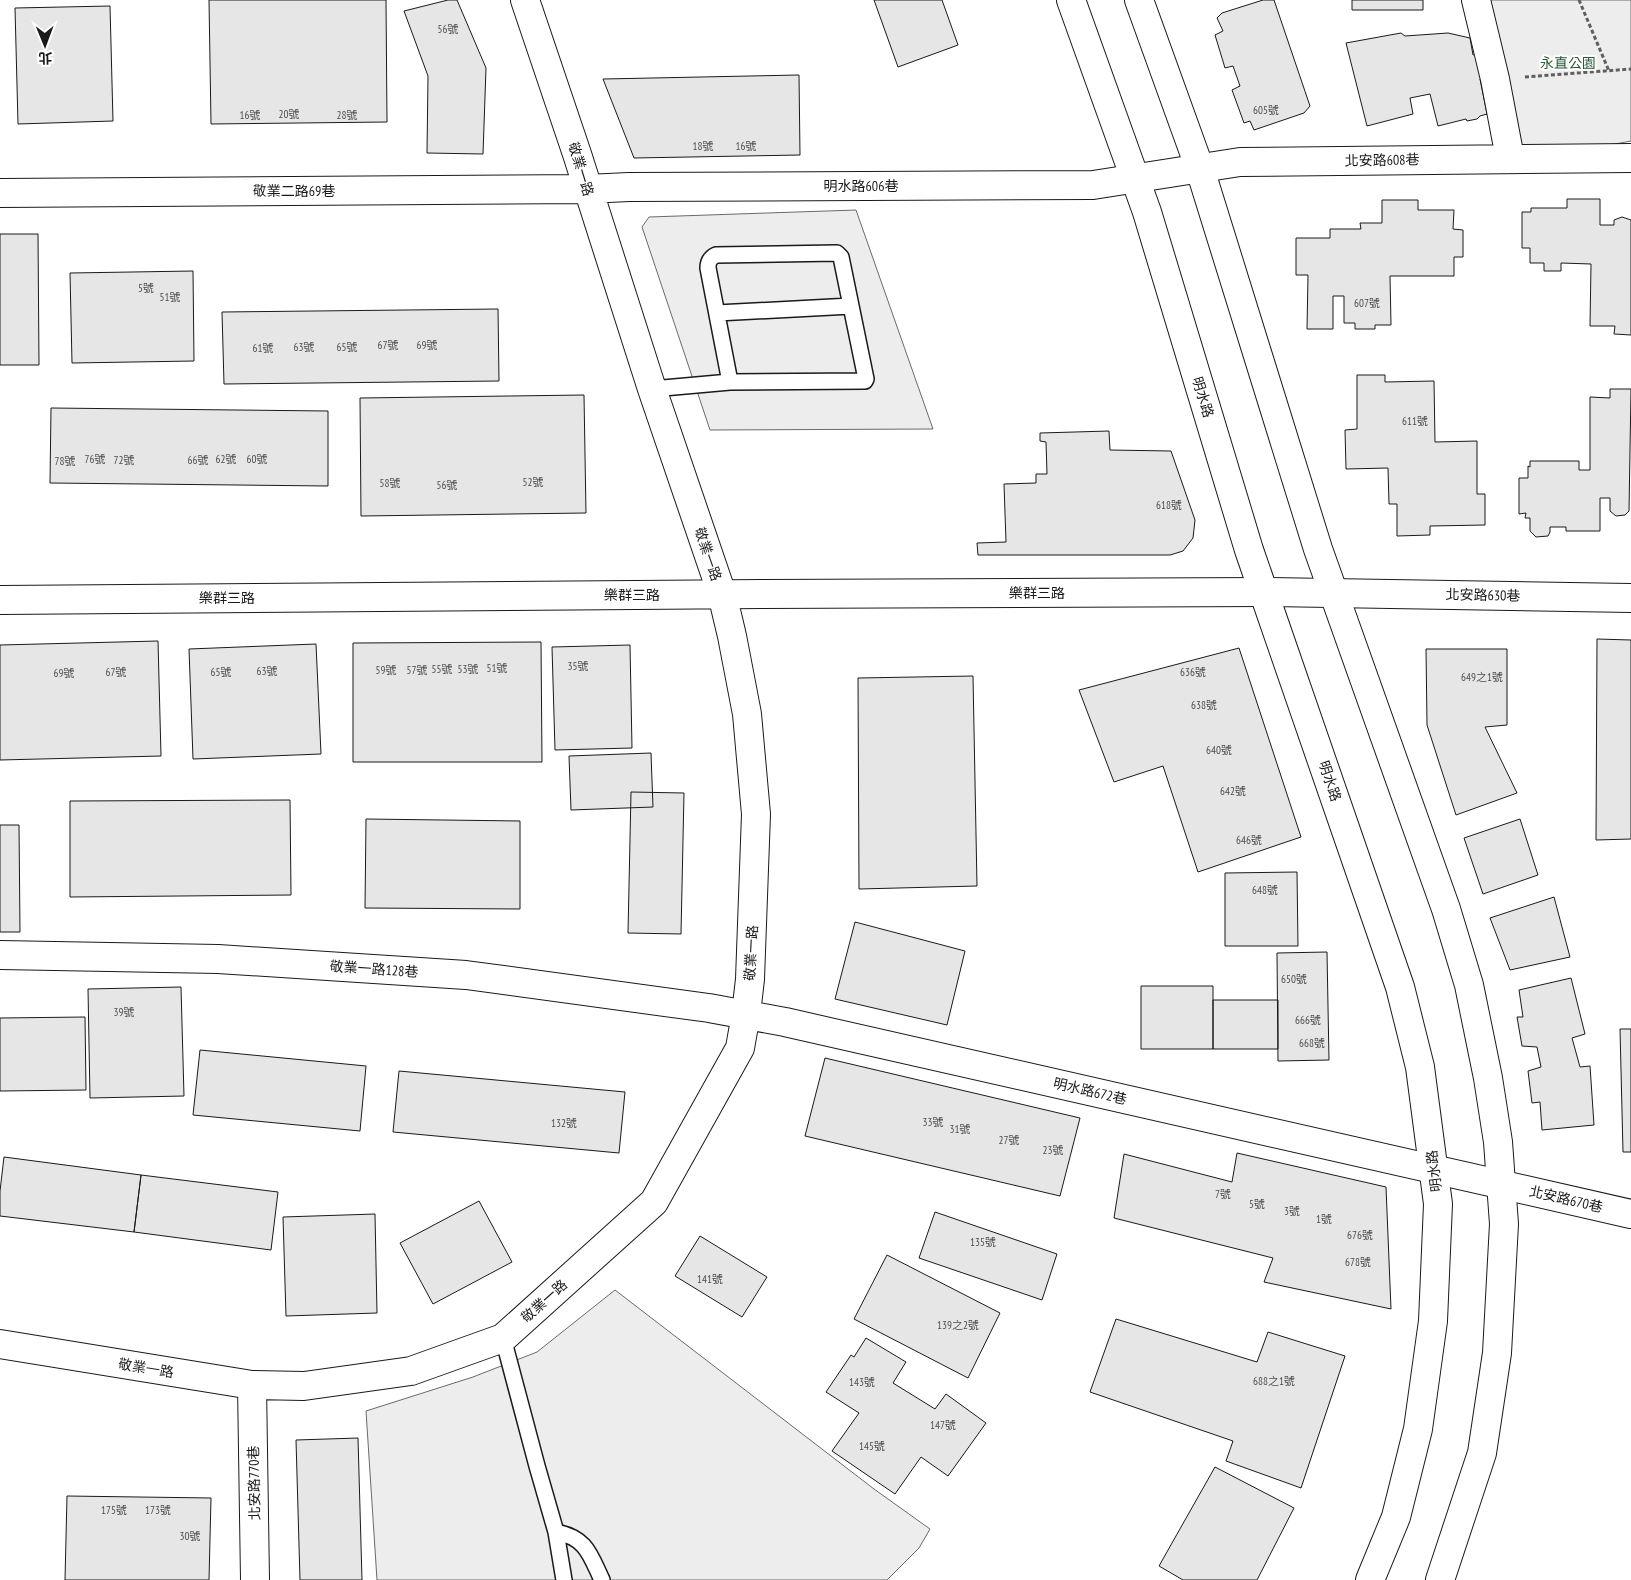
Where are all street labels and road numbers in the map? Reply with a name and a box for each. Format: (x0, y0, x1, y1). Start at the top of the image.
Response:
street label: 敬業一路 (564, 140, 598, 198)
street label: 北安路608巷 (1344, 150, 1420, 170)
street label: 明水路606巷 (824, 177, 898, 195)
street label: 敬業二路69巷 (253, 182, 335, 200)
street label: 明水路 (1188, 374, 1218, 420)
street label: 敬業一路 (690, 525, 726, 583)
street label: 樂群三路 (1009, 584, 1065, 602)
street label: 北安路630巷 (1445, 585, 1521, 605)
street label: 樂群三路 (604, 586, 660, 604)
street label: 樂群三路 (199, 589, 255, 607)
street label: 明水路 (1315, 758, 1345, 804)
street label: 敬業一路 (741, 925, 761, 981)
street label: 敬業一路128巷 (329, 957, 419, 981)
street label: 明水路672巷 (1051, 1074, 1129, 1108)
street label: 明水路 (1423, 1149, 1445, 1193)
street label: 北安路670巷 (1527, 1182, 1605, 1216)
street label: 敬業一路 (517, 1276, 571, 1326)
street label: 敬業一路 (117, 1355, 175, 1381)
street label: 北安路770巷 (244, 1445, 264, 1521)

